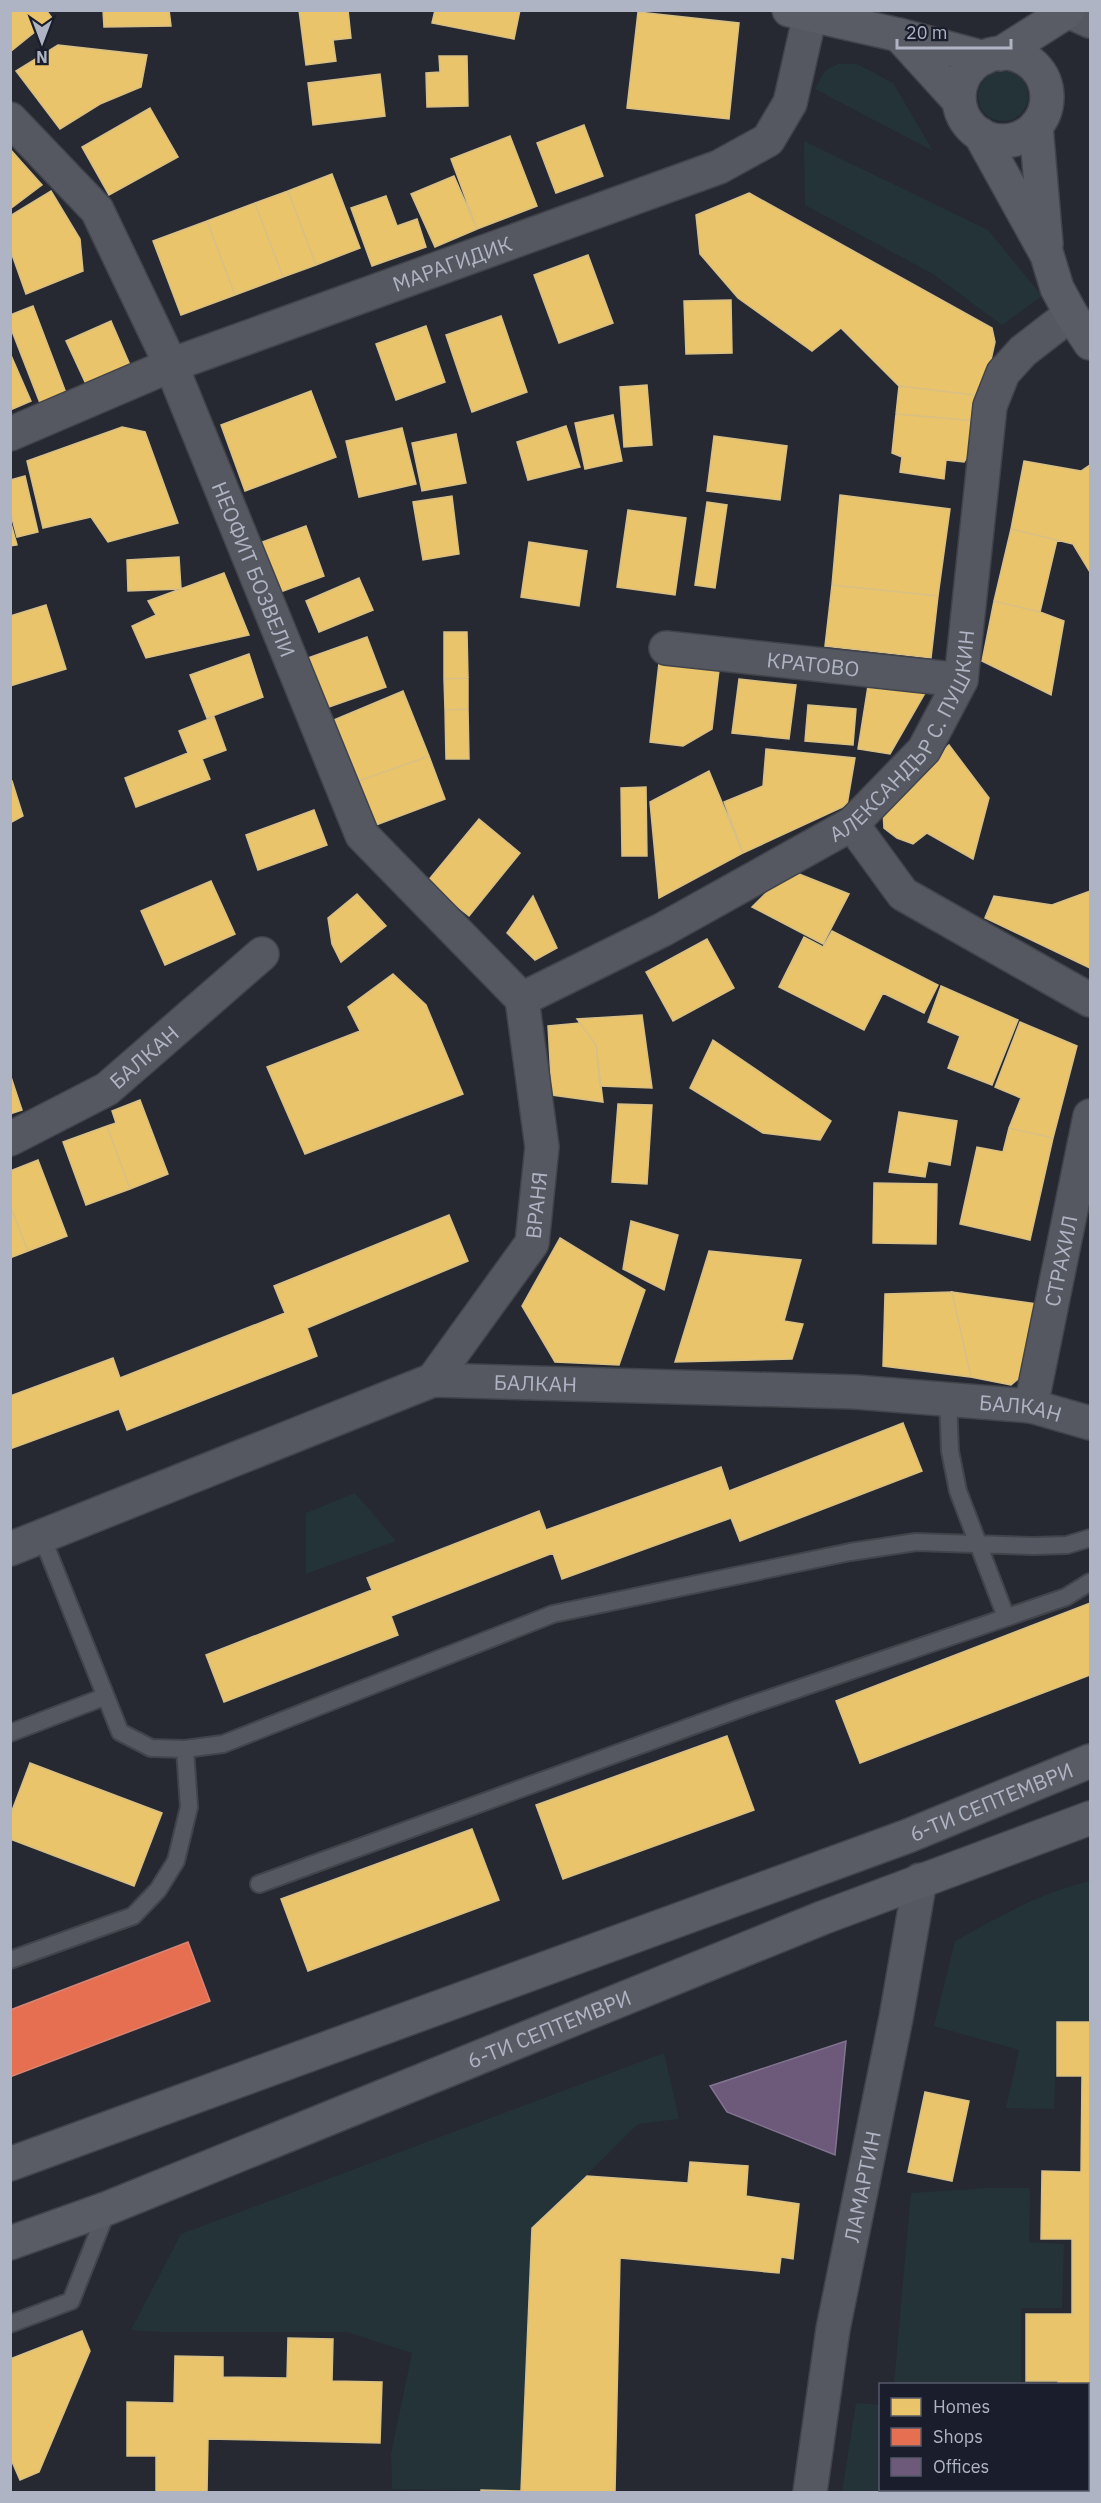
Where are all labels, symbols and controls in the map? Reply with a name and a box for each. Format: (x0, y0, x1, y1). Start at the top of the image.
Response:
north arrow (12, 12, 72, 72)
scale bar (897, 12, 1011, 50)
text: 20 m (906, 21, 948, 44)
text: N (36, 47, 48, 67)
street label: МАРАГИДИК (388, 229, 516, 298)
street label: НЕОФИТ БОЗВЕЛИ (206, 477, 302, 661)
street label: АЛЕКСАНДЪР С. ПУШКИН (824, 628, 980, 848)
street label: КРАТОВО (765, 645, 861, 683)
street label: БАЛКАН (103, 1019, 185, 1095)
street label: ВРАНЯ (519, 1170, 553, 1240)
street label: СТРАХИЛ (1038, 1213, 1083, 1309)
street label: БАЛКАН (493, 1368, 578, 1398)
street label: БАЛКАН (978, 1388, 1065, 1428)
street label: 6-ТИ СЕПТЕМВРИ (905, 1756, 1077, 1848)
street label: 6-ТИ СЕПТЕМВРИ (463, 1983, 635, 2075)
street label: ЛАМАРТИН (837, 2128, 887, 2245)
legend (879, 2383, 1089, 2491)
text: Homes (933, 2395, 990, 2418)
text: Shops (933, 2425, 983, 2448)
text: Offices (933, 2455, 989, 2478)

